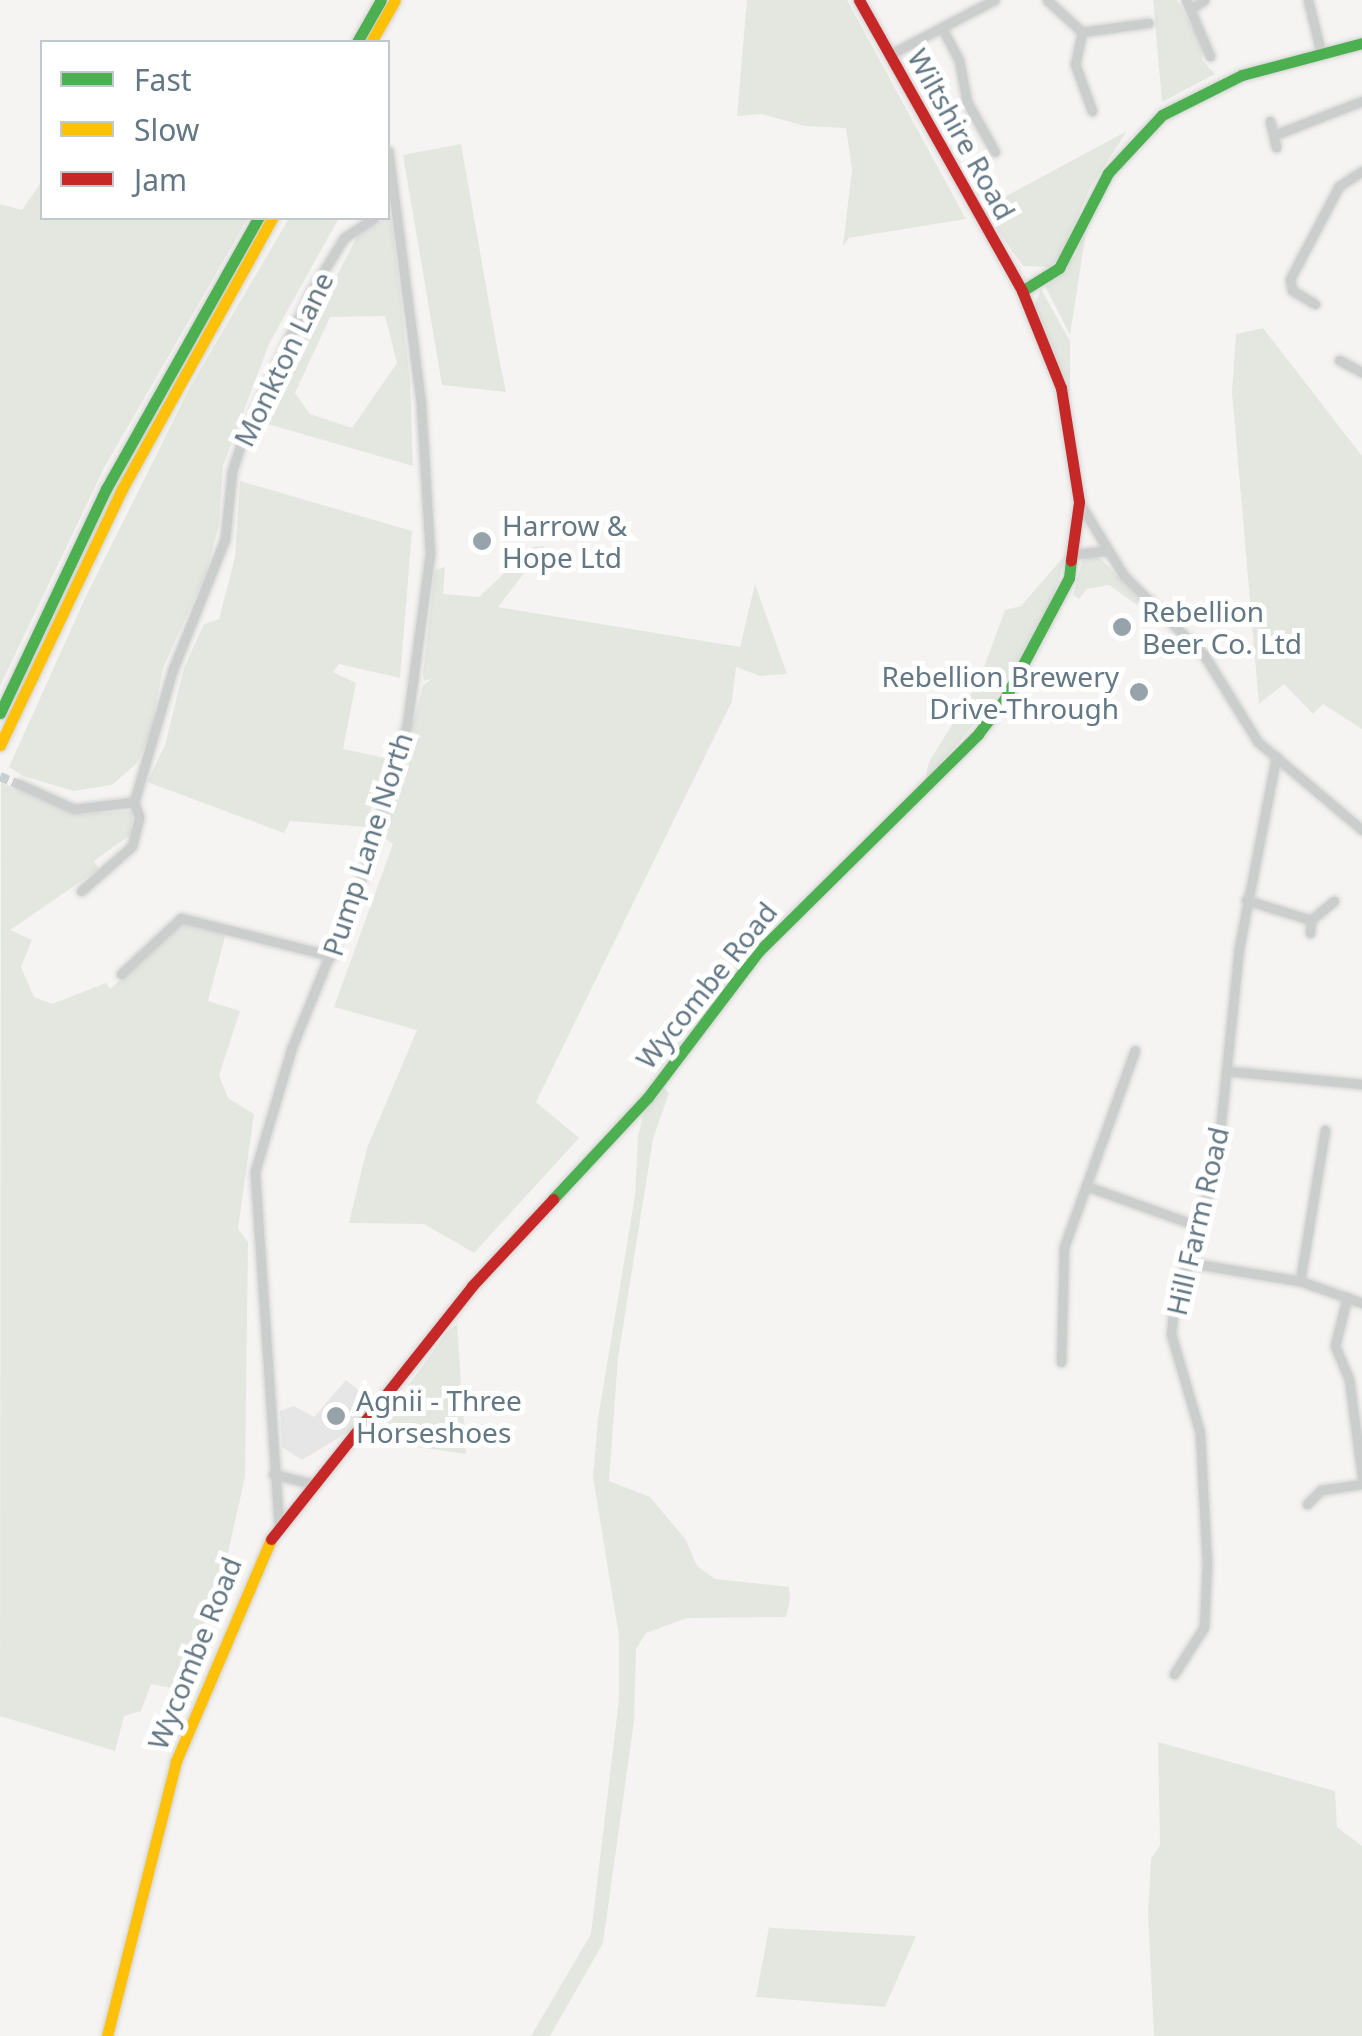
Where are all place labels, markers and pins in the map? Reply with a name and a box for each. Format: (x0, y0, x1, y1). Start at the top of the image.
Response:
place label: Harrow & Hope Ltd (502, 508, 627, 574)
marker: Harrow & Hope Ltd (471, 530, 493, 552)
place label: Rebellion Beer Co. Ltd (1142, 594, 1302, 660)
marker: Rebellion Beer Co. Ltd (1111, 616, 1133, 638)
place label: Rebellion Brewery Drive-Through (882, 659, 1119, 725)
marker: Rebellion Brewery Drive-Through (1128, 681, 1150, 703)
place label: Agnii - Three Horseshoes (356, 1383, 522, 1449)
marker: Agnii - Three Horseshoes (325, 1405, 347, 1427)

